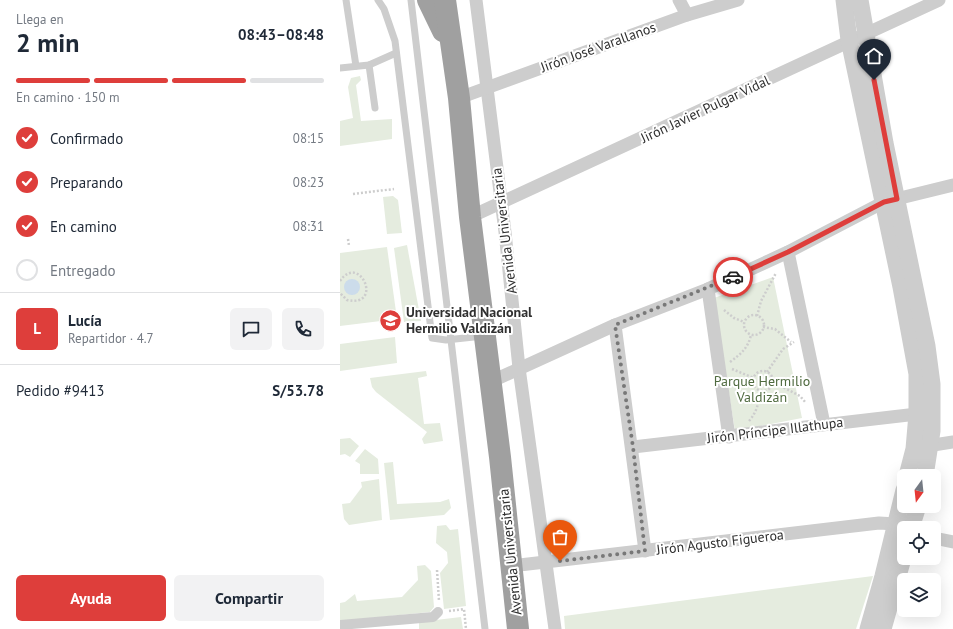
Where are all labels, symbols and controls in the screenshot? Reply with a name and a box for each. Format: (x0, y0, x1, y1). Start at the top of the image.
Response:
text: Llega en (16, 11, 64, 28)
street label: Jirón José Varallanos (537, 18, 658, 77)
text: 08:43–08:48 (238, 25, 324, 44)
text: 2 min (16, 26, 79, 59)
pin (857, 39, 891, 80)
icon: home (863, 45, 885, 67)
street label: Jirón Javier Pulgar Vidal (637, 71, 772, 147)
text: En camino · 150 m (16, 89, 120, 106)
icon: check (16, 127, 38, 149)
text: Confirmado (50, 129, 123, 148)
text: 08:15 (293, 130, 324, 147)
street label: Avenida Universitaria (487, 167, 521, 295)
icon: check (16, 171, 38, 193)
text: Preparando (50, 173, 123, 192)
text: 08:23 (293, 174, 324, 191)
icon: check (16, 215, 38, 237)
text: En camino (50, 217, 117, 236)
text: 08:31 (293, 218, 324, 235)
courier (713, 257, 753, 297)
text: Entregado (50, 261, 116, 280)
icon: car (722, 266, 744, 288)
place label: Universidad Nacional Hermilio Valdizán (406, 303, 533, 337)
school or university icon: Universidad Nacional Hermilio Valdizán (378, 307, 404, 333)
button: chat (230, 308, 272, 350)
button: phone (282, 308, 324, 350)
text: Lucía (68, 311, 102, 330)
text: L (33, 319, 41, 338)
text: Repartidor · 4.7 (68, 330, 154, 347)
park label: Parque Hermilio Valdizán (714, 372, 810, 406)
text: Pedido #9413 (16, 381, 105, 400)
text: S/53.78 (272, 381, 324, 400)
street label: Jirón Príncipe Illathupa (705, 413, 844, 447)
north arrow (897, 469, 941, 513)
map controls (897, 469, 941, 617)
street label: Avenida Universitaria (494, 488, 526, 616)
pin (543, 520, 577, 561)
button: locate (897, 521, 941, 565)
street label: Jirón Agusto Figueroa (654, 525, 785, 559)
icon: bag (549, 526, 571, 548)
button: layers (897, 573, 941, 617)
button: Ayuda (16, 575, 166, 621)
button: Compartir (174, 575, 324, 621)

